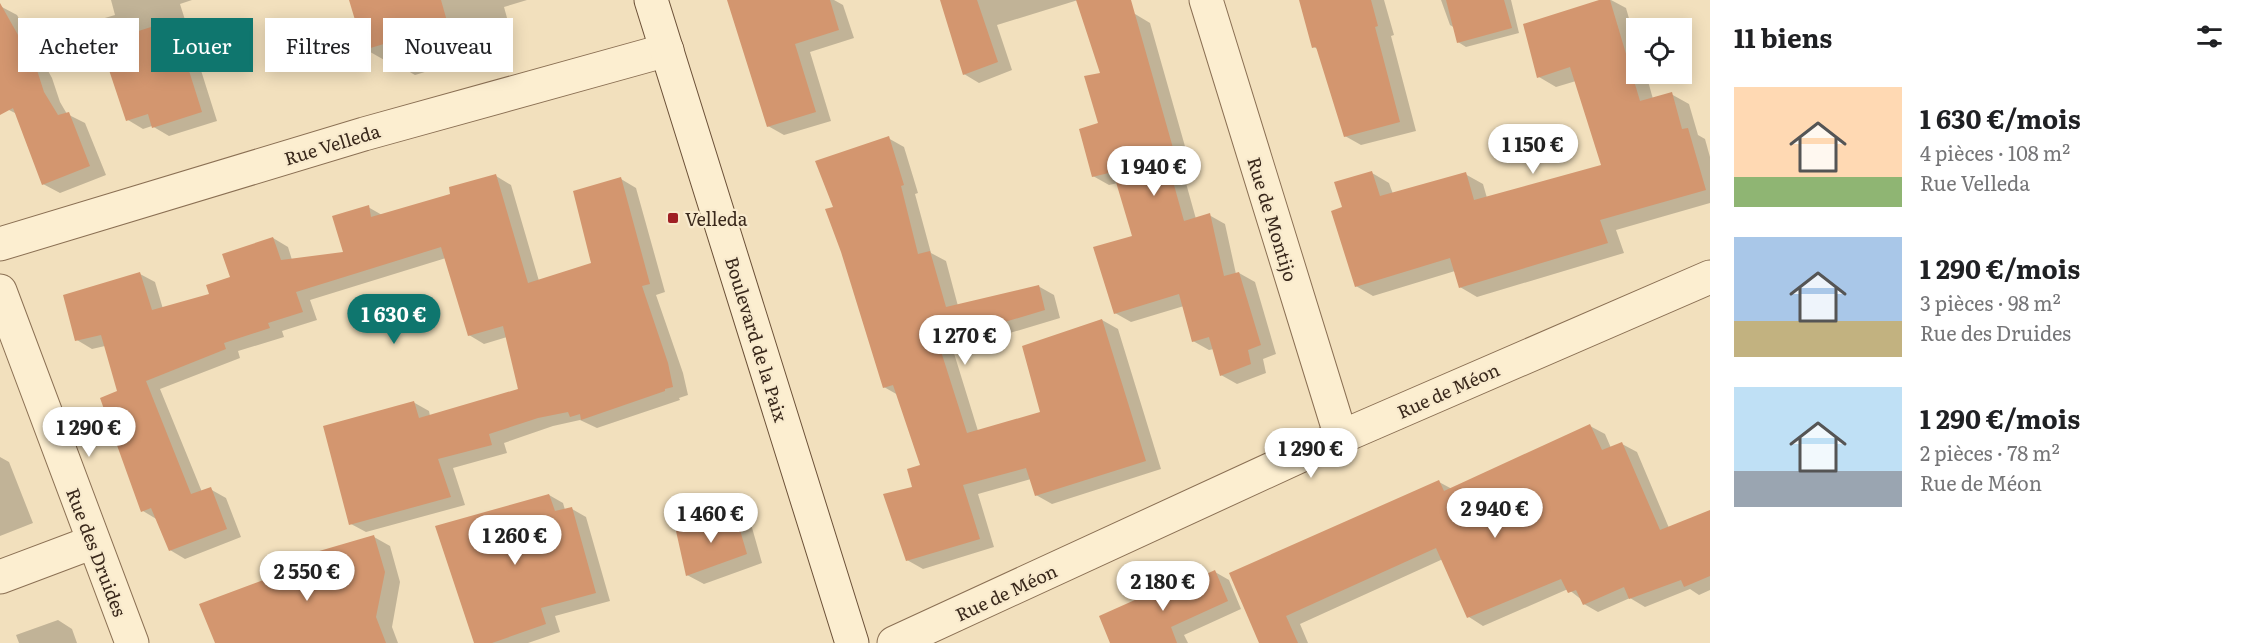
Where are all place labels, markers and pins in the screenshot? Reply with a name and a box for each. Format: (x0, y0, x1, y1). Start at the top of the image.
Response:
pin: 1 150 € (1478, 124, 1588, 175)
pin: 1 940 € (1099, 146, 1209, 197)
place label: Velleda (685, 205, 748, 232)
marker: Velleda (666, 211, 680, 225)
pin: 1 630 € (339, 294, 449, 345)
pin: 1 270 € (910, 315, 1020, 366)
pin: 1 290 € (34, 407, 144, 458)
pin: 1 290 € (1256, 428, 1366, 479)
pin: 2 940 € (1440, 488, 1550, 539)
pin: 1 460 € (656, 493, 766, 544)
pin: 1 260 € (460, 515, 570, 566)
pin: 2 550 € (252, 551, 362, 602)
pin: 2 180 € (1108, 561, 1218, 612)

